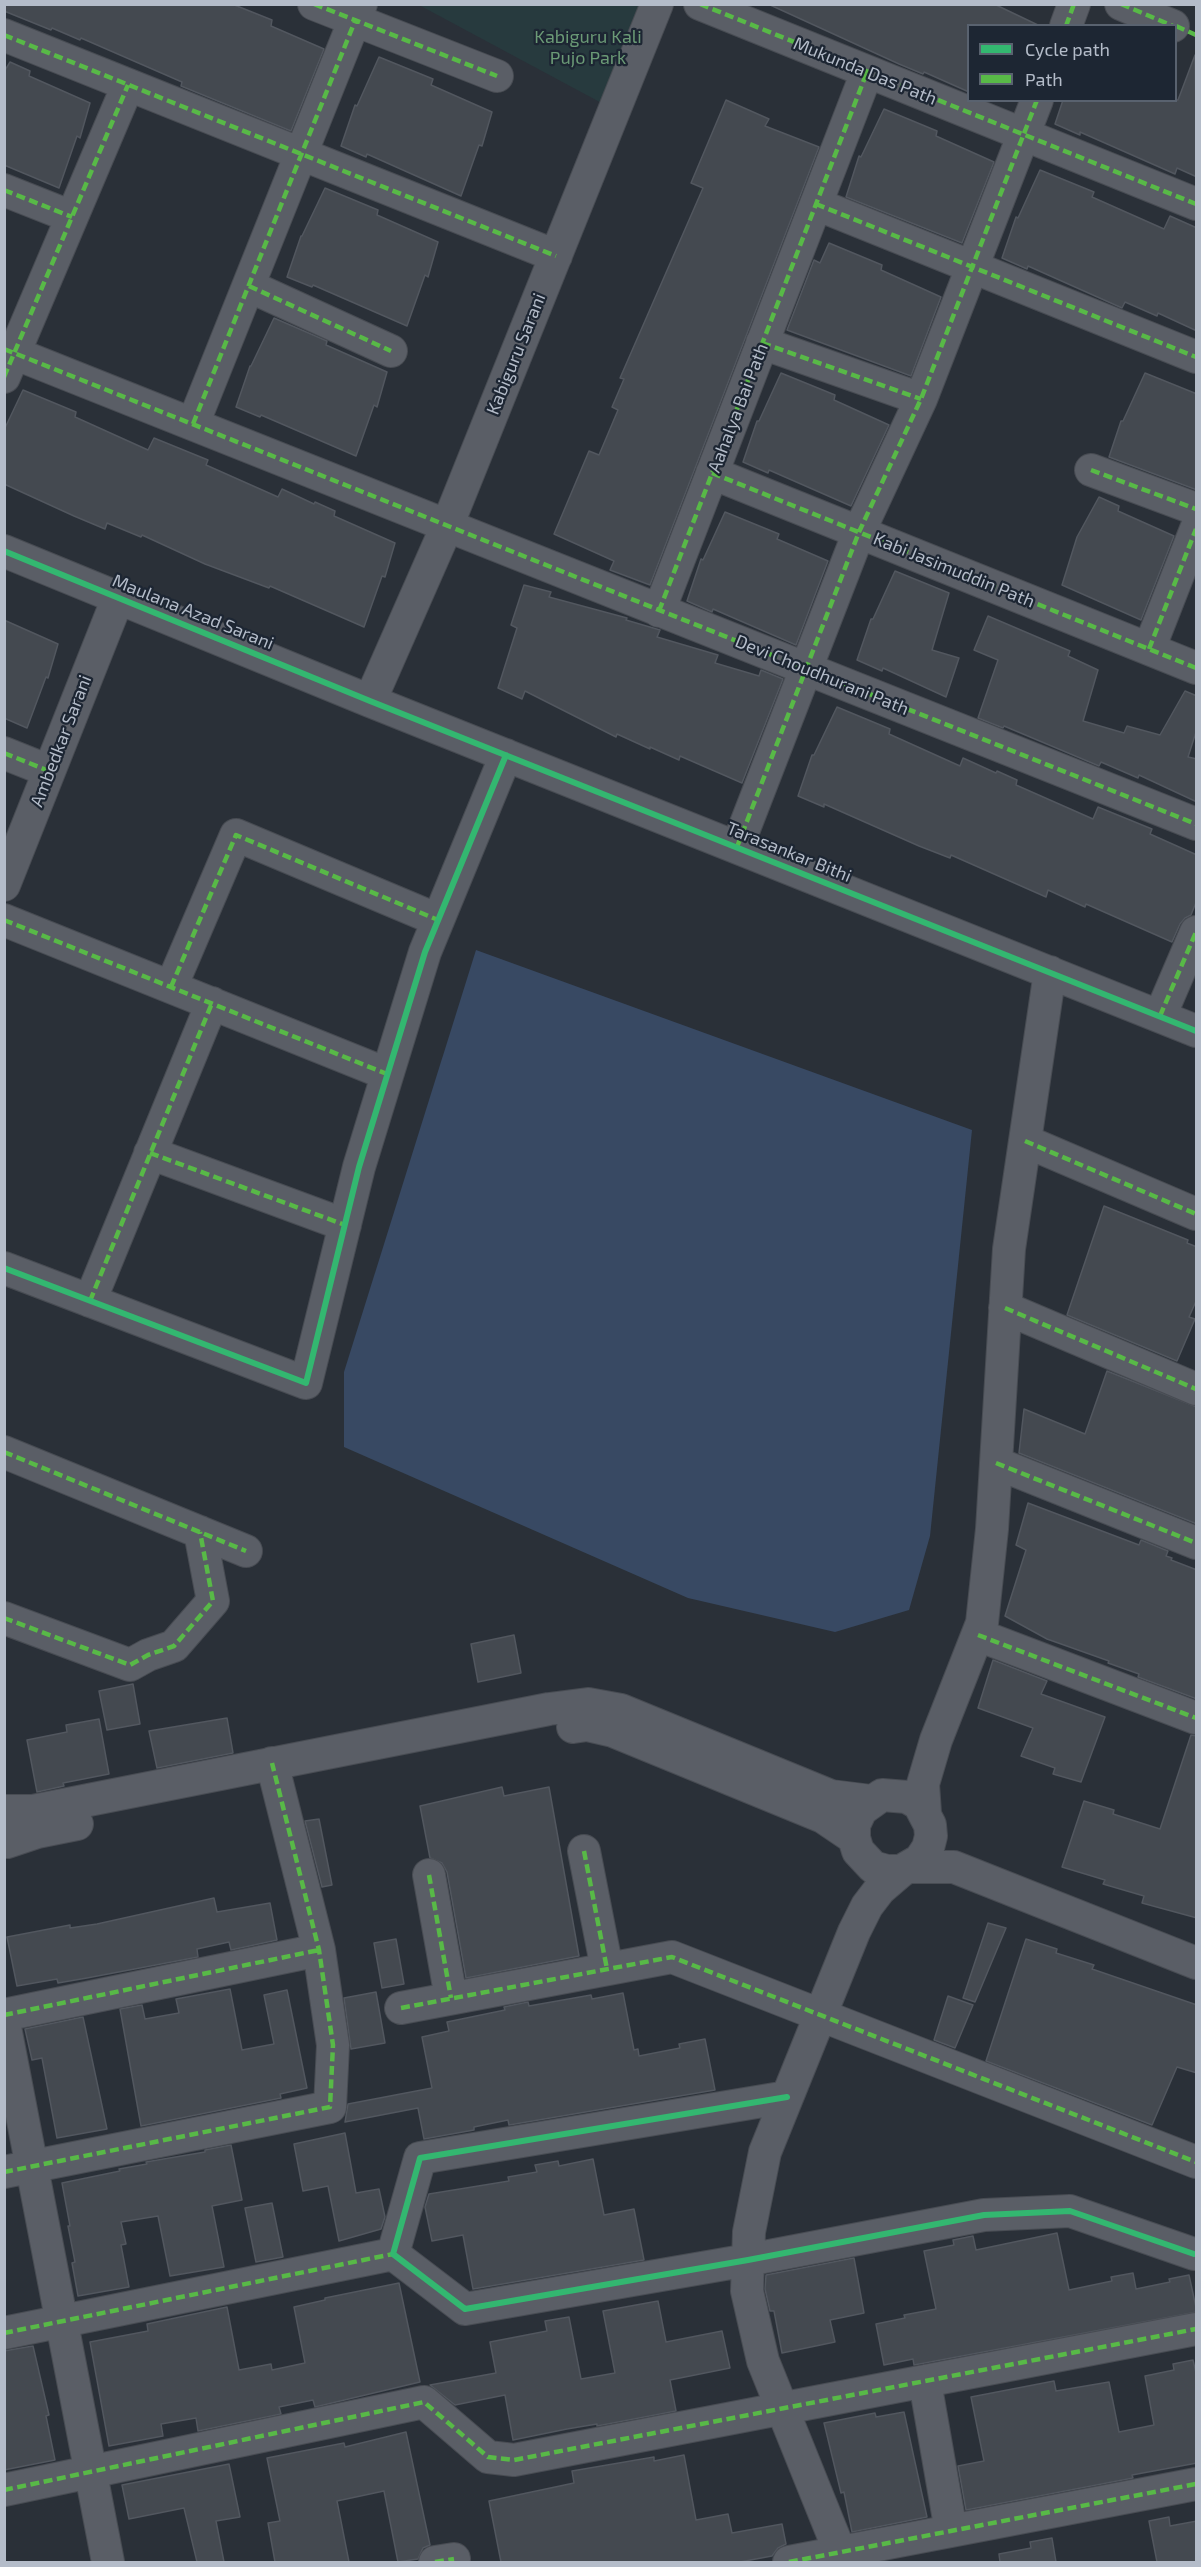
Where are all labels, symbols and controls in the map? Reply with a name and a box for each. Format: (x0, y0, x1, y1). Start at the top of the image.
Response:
legend (967, 24, 1177, 102)
park label: Kabiguru Kali Pujo Park (534, 26, 642, 68)
street label: Mukunda Das Path (790, 32, 940, 110)
text: Cycle path (1025, 38, 1110, 60)
text: Path (1025, 68, 1063, 90)
street label: Kabiguru Sarani (482, 290, 550, 418)
street label: Aahalya Bai Path (703, 340, 773, 476)
street label: Kabi Jasimuddin Path (870, 528, 1038, 612)
street label: Maulana Azad Sarani (109, 570, 277, 654)
street label: Devi Choudhurani Path (732, 630, 912, 720)
street label: Ambedkar Sarani (26, 672, 96, 810)
street label: Tarasankar Bithi (723, 817, 855, 887)

